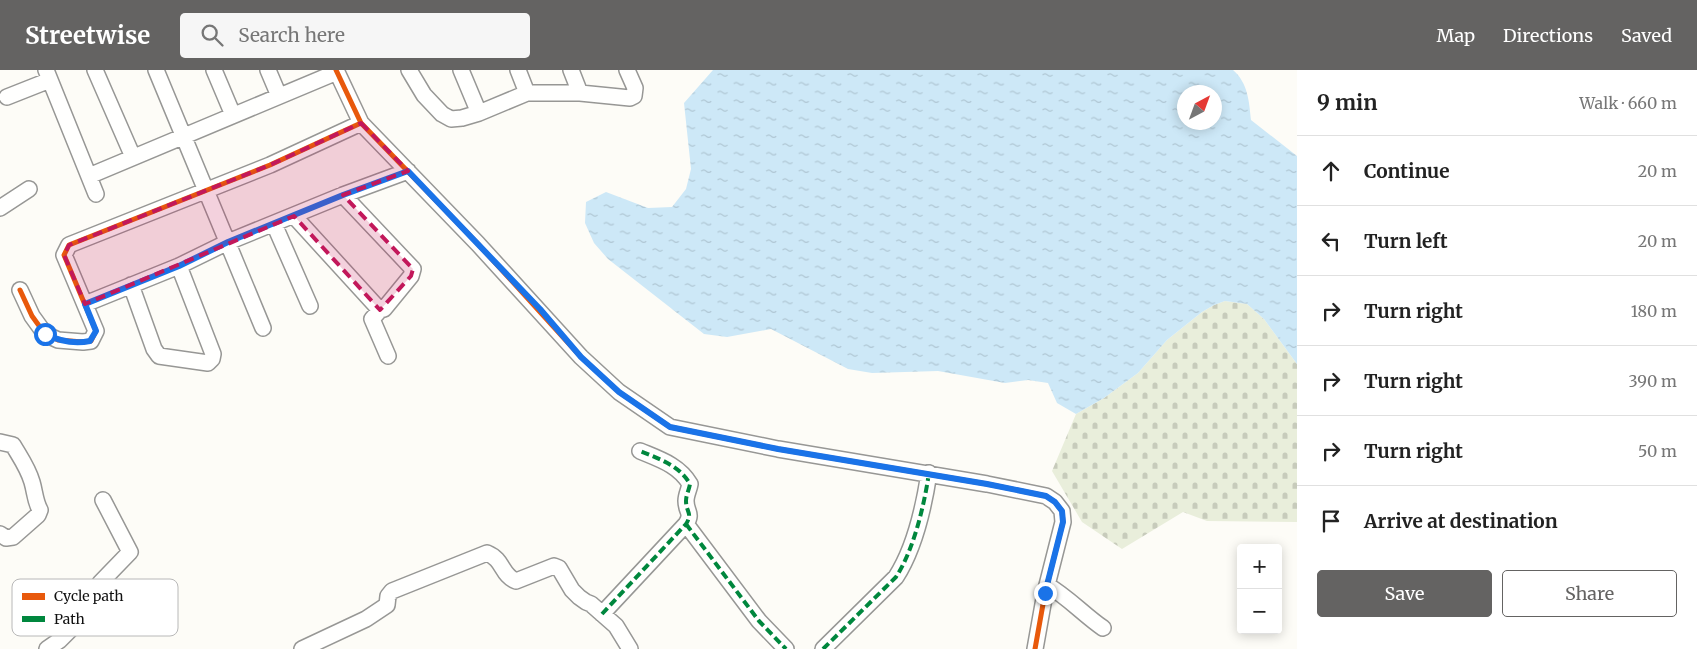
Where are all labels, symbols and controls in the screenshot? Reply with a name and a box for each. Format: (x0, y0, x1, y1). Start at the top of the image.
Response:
search box (180, 13, 530, 58)
text: Streetwise (25, 20, 150, 51)
icon: search (198, 21, 226, 49)
text: Search here (238, 23, 345, 47)
text: Map (1437, 24, 1475, 47)
text: Directions (1503, 24, 1593, 47)
text: Saved (1621, 24, 1672, 47)
north arrow (1177, 85, 1222, 130)
text: 9 min (1317, 89, 1377, 116)
text: Walk · 660 m (1579, 93, 1677, 113)
icon: ahead (1317, 157, 1345, 185)
text: Continue (1364, 159, 1450, 183)
text: 20 m (1638, 161, 1677, 181)
icon: left (1317, 227, 1345, 255)
text: Turn left (1364, 229, 1448, 253)
text: 20 m (1638, 231, 1677, 251)
icon: right (1317, 297, 1345, 325)
text: Turn right (1364, 299, 1463, 323)
text: 180 m (1631, 301, 1677, 321)
route start (34, 323, 57, 346)
icon: right (1317, 367, 1345, 395)
text: Turn right (1364, 369, 1463, 393)
text: 390 m (1629, 371, 1677, 391)
icon: right (1317, 437, 1345, 465)
text: Turn right (1364, 439, 1463, 463)
text: 50 m (1638, 441, 1677, 461)
icon: arrive (1317, 507, 1345, 535)
text: Arrive at destination (1364, 509, 1558, 533)
map controls (1237, 544, 1282, 634)
button: + (1237, 544, 1282, 589)
button: Save (1317, 570, 1492, 617)
button: Share (1502, 570, 1677, 617)
legend (12, 579, 178, 636)
route end (1034, 582, 1057, 605)
text: Cycle path (54, 587, 124, 605)
button: − (1237, 589, 1282, 634)
text: Path (54, 610, 85, 628)

